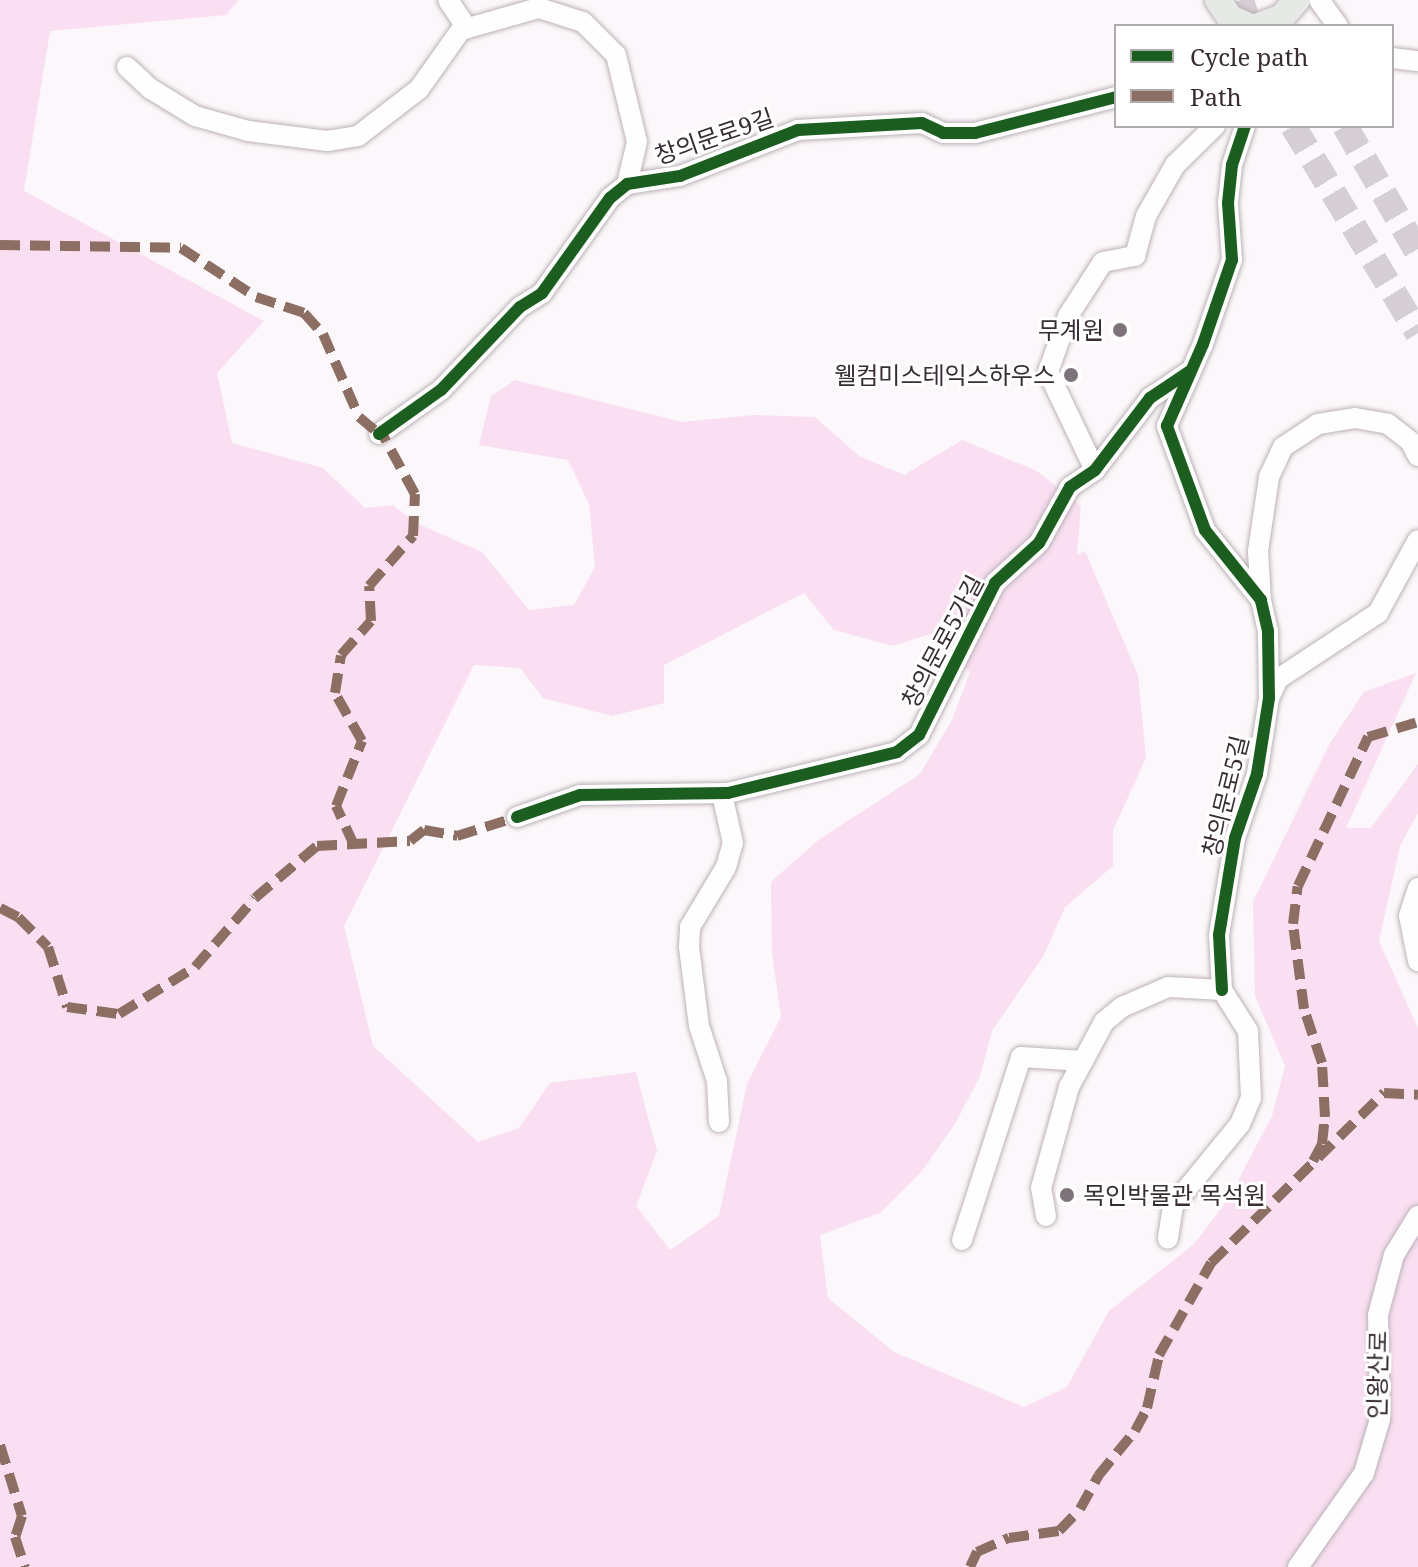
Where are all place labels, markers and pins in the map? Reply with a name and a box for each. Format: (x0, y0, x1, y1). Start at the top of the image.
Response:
place label: 무계원 (1038, 316, 1104, 344)
marker: 무계원 (1111, 321, 1129, 339)
place label: 웰컴미스테익스하우스 (834, 361, 1055, 389)
marker: 웰컴미스테익스하우스 (1062, 366, 1080, 384)
place label: 목인박물관 목석원 (1083, 1181, 1266, 1209)
marker: 목인박물관 목석원 (1058, 1186, 1076, 1204)

